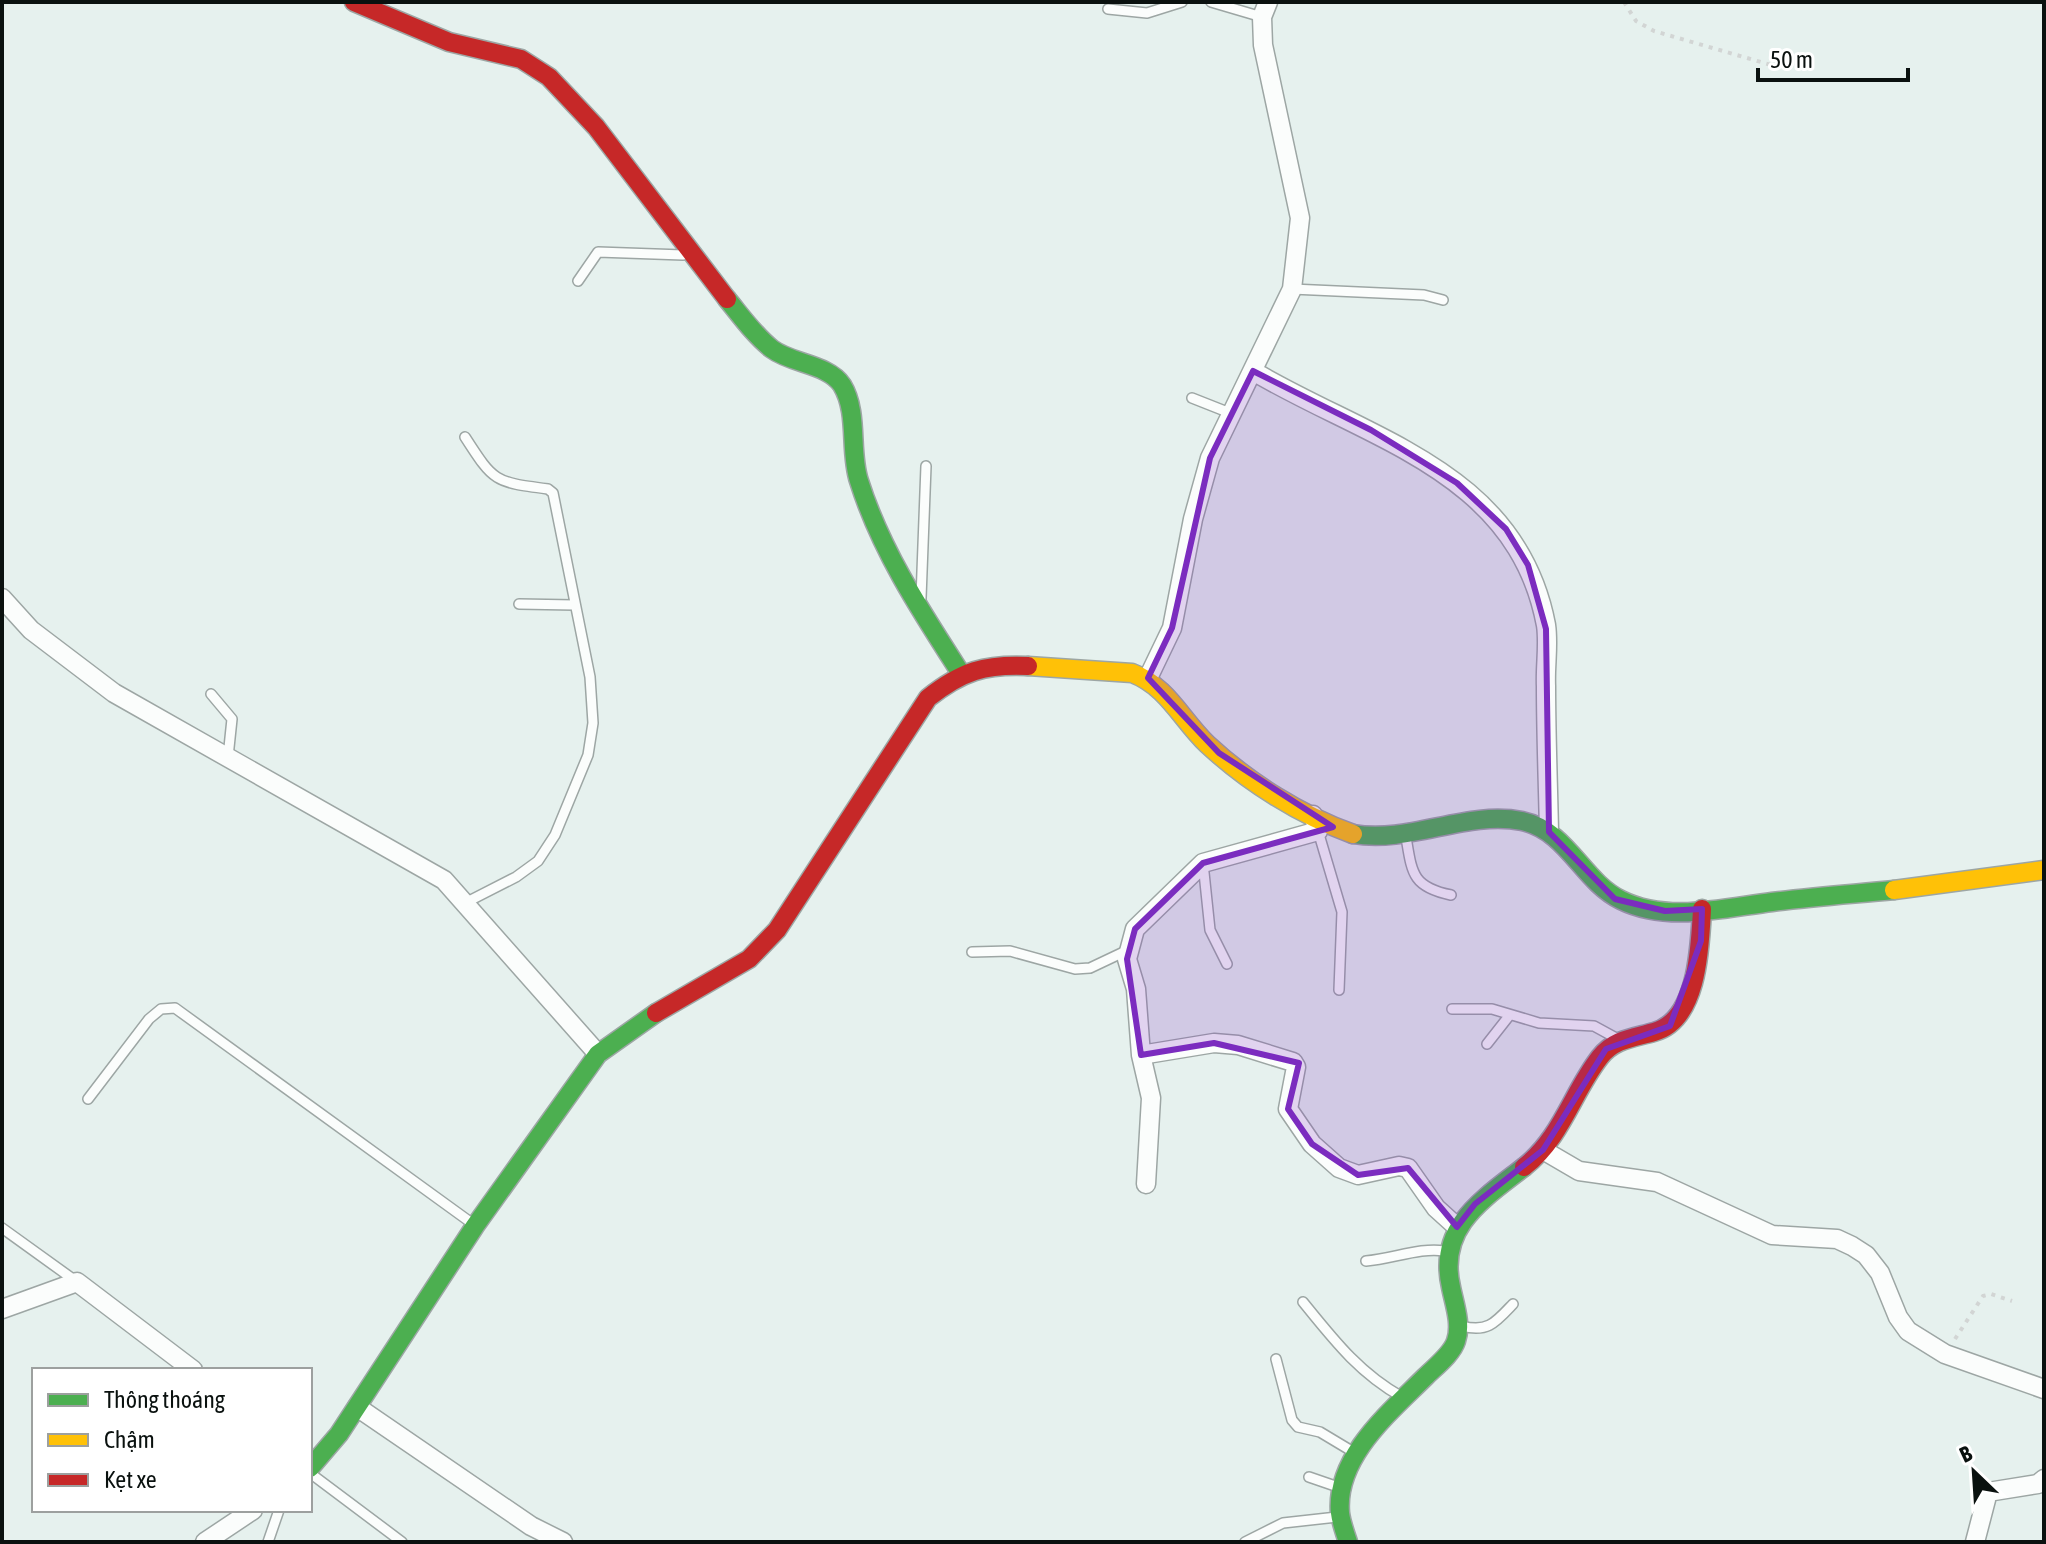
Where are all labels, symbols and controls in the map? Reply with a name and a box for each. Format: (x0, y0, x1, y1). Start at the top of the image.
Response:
scale bar (1758, 32, 1908, 82)
text: 50 m (1770, 46, 1813, 73)
legend (32, 1368, 312, 1512)
text: Thông thoáng (104, 1386, 226, 1413)
text: Chậm (104, 1426, 155, 1453)
north arrow (1934, 1432, 2014, 1512)
text: B (1955, 1440, 1976, 1468)
text: Kẹt xe (104, 1466, 157, 1493)

